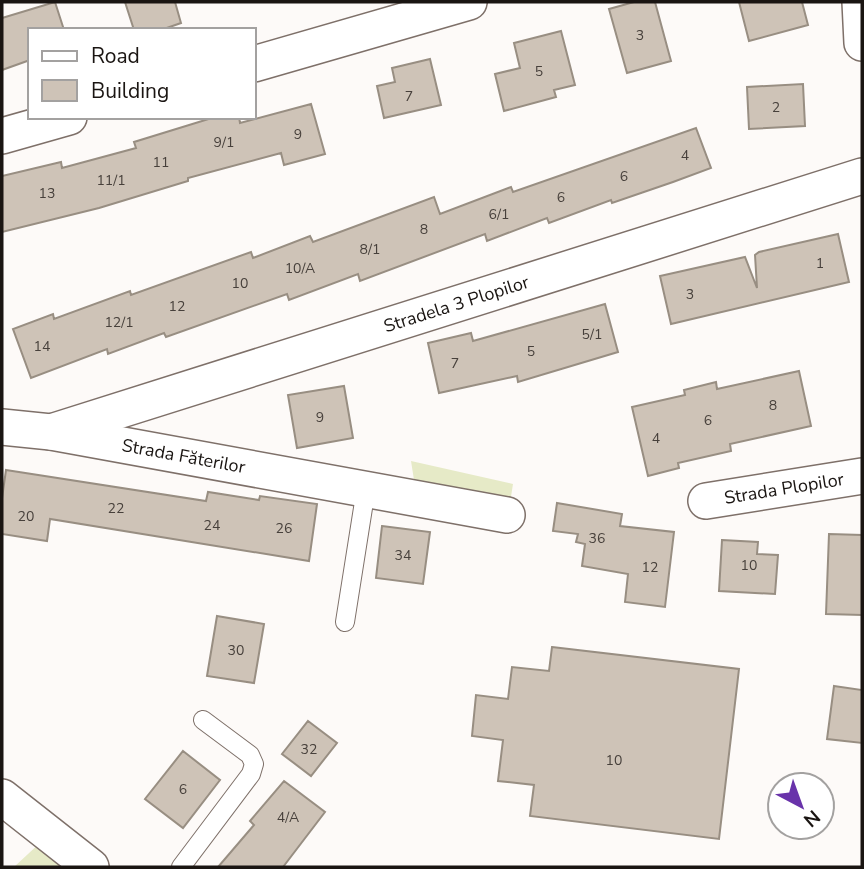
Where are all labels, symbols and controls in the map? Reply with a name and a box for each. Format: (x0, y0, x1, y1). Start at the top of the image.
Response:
house number: 3 (636, 26, 644, 45)
legend (28, 28, 256, 119)
text: Road (91, 42, 140, 70)
house number: 5 (535, 62, 543, 81)
text: Building (91, 77, 169, 105)
house number: 7 (405, 87, 413, 106)
house number: 2 (772, 98, 780, 117)
house number: 9 (294, 125, 302, 144)
house number: 9/1 (214, 133, 234, 152)
house number: 4 (681, 146, 689, 165)
house number: 11 (153, 153, 169, 172)
house number: 6 (620, 167, 628, 186)
house number: 11/1 (96, 171, 126, 190)
house number: 13 (39, 184, 55, 203)
house number: 6 (557, 188, 565, 207)
house number: 6/1 (489, 205, 509, 224)
house number: 8 (420, 220, 428, 239)
house number: 8/1 (360, 240, 380, 259)
house number: 1 (816, 254, 824, 273)
house number: 10/A (285, 259, 315, 278)
street label: Stradela 3 Plopilor (380, 270, 533, 338)
house number: 10 (232, 274, 248, 293)
house number: 3 (686, 285, 694, 304)
house number: 12 (169, 297, 185, 316)
house number: 12/1 (104, 313, 134, 332)
house number: 5/1 (582, 325, 602, 344)
house number: 14 (34, 337, 50, 356)
house number: 5 (527, 342, 535, 361)
house number: 7 (451, 354, 459, 373)
house number: 8 (769, 396, 777, 415)
house number: 9 (316, 408, 324, 427)
house number: 6 (704, 411, 712, 430)
house number: 4 (652, 429, 660, 448)
street label: Strada Făterilor (120, 433, 248, 479)
street label: Strada Plopilor (722, 467, 846, 510)
house number: 22 (108, 499, 124, 518)
house number: 20 (18, 507, 34, 526)
house number: 24 (204, 516, 220, 535)
house number: 26 (276, 519, 292, 538)
house number: 36 (589, 529, 605, 548)
house number: 34 (395, 546, 411, 565)
house number: 10 (741, 556, 757, 575)
house number: 12 (642, 558, 658, 577)
house number: 30 (228, 641, 244, 660)
house number: 32 (301, 740, 317, 759)
house number: 10 (606, 751, 622, 770)
north arrow (766, 771, 836, 841)
house number: 6 (179, 780, 187, 799)
text: N (798, 804, 825, 833)
house number: 4/A (277, 808, 299, 827)

